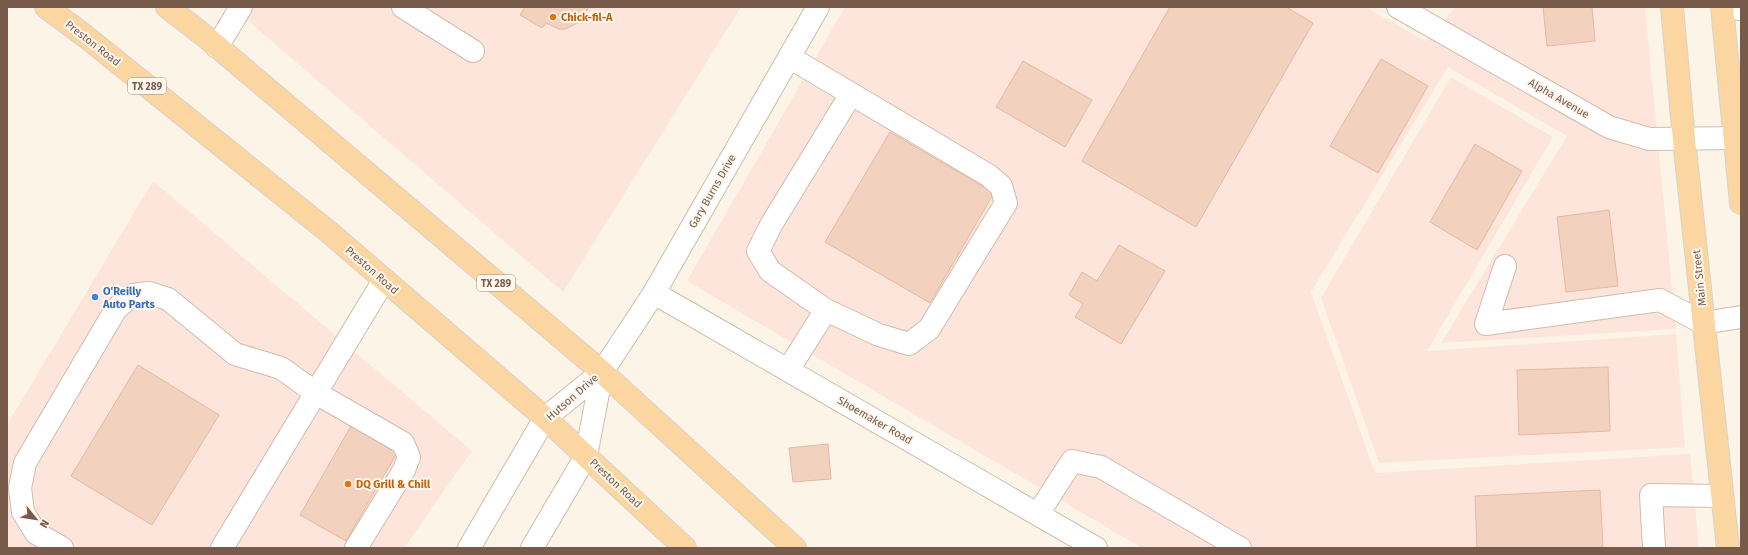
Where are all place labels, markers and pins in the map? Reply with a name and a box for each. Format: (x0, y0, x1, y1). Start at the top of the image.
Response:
place label: Chick-fil-A (561, 11, 613, 24)
marker: Chick-fil-A (548, 12, 558, 22)
place label: O'Reilly Auto Parts (102, 285, 156, 311)
marker: O'Reilly Auto Parts (90, 292, 100, 302)
place label: DQ Grill & Chill (356, 478, 431, 491)
marker: DQ Grill & Chill (343, 479, 353, 489)

